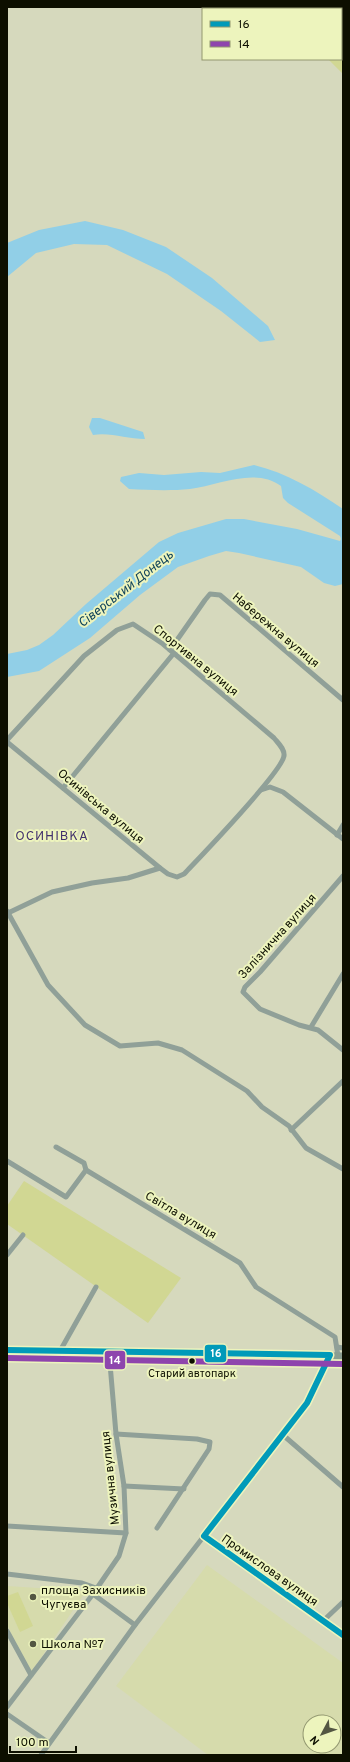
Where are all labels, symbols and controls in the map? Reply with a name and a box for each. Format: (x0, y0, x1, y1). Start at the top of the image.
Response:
legend (202, 8, 342, 60)
text: 16 (238, 17, 250, 33)
text: 14 (238, 37, 250, 53)
water label: Сіверський Донець (75, 547, 177, 632)
street label: Набережна вулиця (228, 590, 322, 672)
street label: Спортивна вулиця (149, 621, 241, 700)
street label: Осинівська вулиця (54, 766, 147, 848)
district label: ОСИНІВКА (15, 829, 89, 845)
street label: Залізнична вулиця (235, 891, 320, 983)
street label: Світла вулиця (142, 1188, 219, 1243)
line badge: 16 (204, 1344, 227, 1363)
text: 16 (210, 1347, 222, 1361)
line badge: 14 (104, 1350, 126, 1370)
text: 14 (109, 1354, 121, 1368)
marker: Старий автопарк (187, 1356, 197, 1366)
place label: Старий автопарк (148, 1367, 236, 1381)
street label: Музична вулиця (98, 1430, 124, 1526)
street label: Промислова вулиця (218, 1531, 321, 1610)
place label: площа Захисників Чугуєва (41, 1583, 146, 1613)
marker: площа Захисників Чугуєва (28, 1592, 38, 1602)
place label: Школа №7 (41, 1637, 104, 1653)
marker: Школа №7 (28, 1639, 38, 1649)
north arrow (302, 1714, 342, 1754)
scale bar (10, 1728, 76, 1754)
text: N (307, 1732, 323, 1747)
text: 100 m (16, 1735, 49, 1751)

